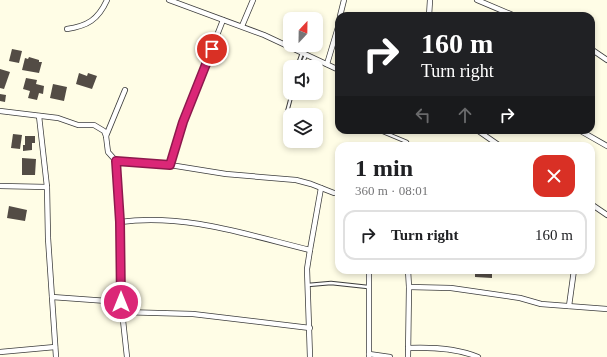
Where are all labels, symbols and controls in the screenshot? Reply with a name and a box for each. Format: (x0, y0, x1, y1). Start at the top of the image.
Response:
north arrow (283, 12, 323, 52)
map controls (283, 12, 323, 148)
icon: right (355, 28, 407, 80)
text: 160 m (421, 28, 493, 59)
pin (195, 32, 229, 66)
icon: arrive (201, 38, 223, 60)
button: sound (283, 60, 323, 100)
text: Turn right (421, 61, 494, 81)
icon: left (412, 104, 434, 126)
icon: ahead (454, 104, 476, 126)
icon: right (496, 104, 518, 126)
button: layers (283, 108, 323, 148)
text: 1 min (355, 155, 413, 181)
button: close (533, 155, 575, 197)
text: 360 m · 08:01 (355, 183, 428, 198)
icon: right (357, 224, 379, 246)
text: Turn right (391, 227, 458, 243)
text: 160 m (535, 227, 573, 243)
position arrow (100, 281, 142, 323)

